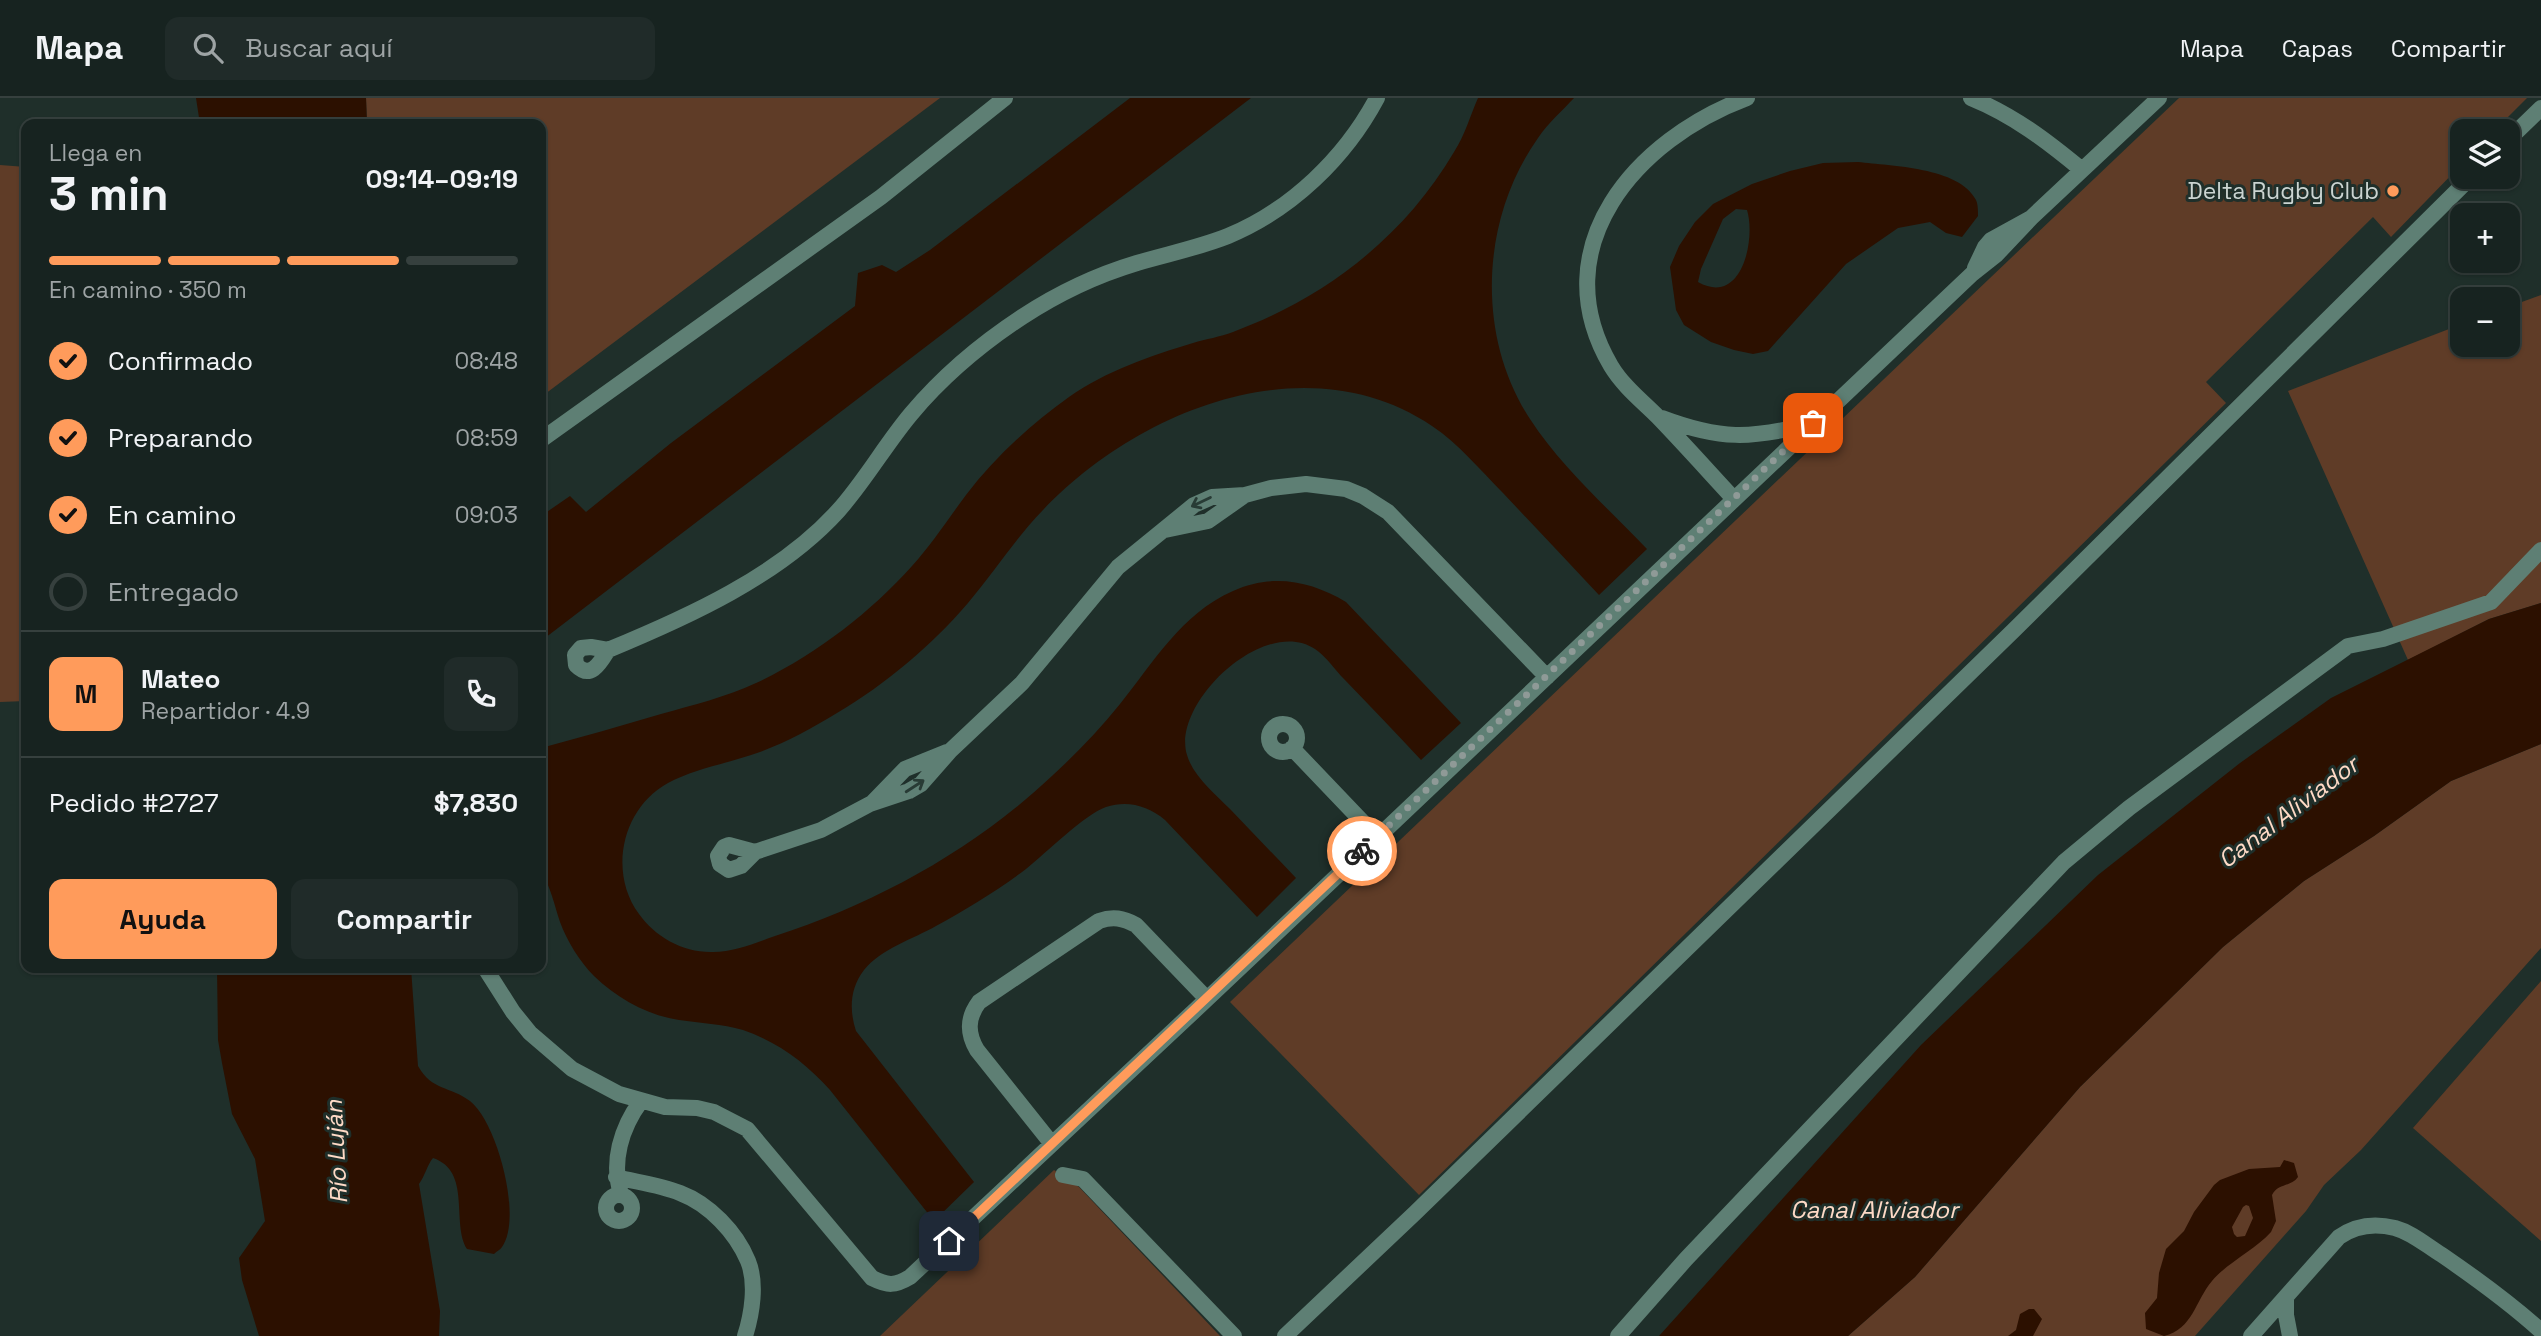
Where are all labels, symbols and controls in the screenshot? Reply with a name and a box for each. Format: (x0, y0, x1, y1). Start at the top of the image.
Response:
search box (165, 17, 655, 80)
text: Mapa (35, 27, 123, 69)
icon: search (189, 29, 227, 67)
text: Buscar aquí (245, 31, 393, 65)
text: Mapa (2180, 33, 2244, 64)
text: Capas (2282, 33, 2353, 64)
text: Compartir (2391, 33, 2506, 64)
map controls (2450, 119, 2520, 357)
button: layers (2450, 119, 2520, 189)
text: Llega en (49, 138, 142, 168)
text: 09:14–09:19 (365, 162, 518, 196)
text: 3 min (49, 165, 169, 223)
place label: Delta Rugby Club (2187, 176, 2379, 206)
marker: Delta Rugby Club (2385, 183, 2401, 199)
button: + (2450, 203, 2520, 273)
text: En camino · 350 m (49, 275, 247, 305)
button: − (2450, 287, 2520, 357)
icon: check (49, 342, 87, 380)
text: Confirmado (108, 344, 253, 378)
text: 08:48 (454, 346, 518, 376)
pin (1783, 393, 1843, 453)
icon: bag (1794, 404, 1832, 442)
icon: check (49, 419, 87, 457)
text: Preparando (108, 421, 253, 455)
text: 08:59 (455, 423, 518, 453)
icon: check (49, 496, 87, 534)
one-way arrow (1191, 496, 1212, 510)
text: En camino (108, 498, 237, 532)
text: 09:03 (455, 500, 518, 530)
text: Entregado (108, 575, 239, 609)
button: phone (444, 657, 518, 731)
text: Mateo (141, 662, 220, 696)
text: M (75, 677, 97, 711)
text: Repartidor · 4.9 (141, 696, 310, 726)
water label: Canal Aliviador (2212, 747, 2367, 875)
one-way arrow (905, 778, 925, 792)
text: Pedido #2727 (49, 786, 219, 820)
text: $7,830 (434, 786, 518, 820)
courier (1327, 816, 1397, 886)
icon: bike (1343, 832, 1381, 870)
button: Ayuda (49, 879, 277, 959)
button: Compartir (291, 879, 518, 959)
water label: Río Luján (318, 1098, 354, 1205)
water label: Canal Aliviador (1790, 1194, 1961, 1225)
pin (919, 1211, 979, 1271)
icon: home (930, 1222, 968, 1260)

